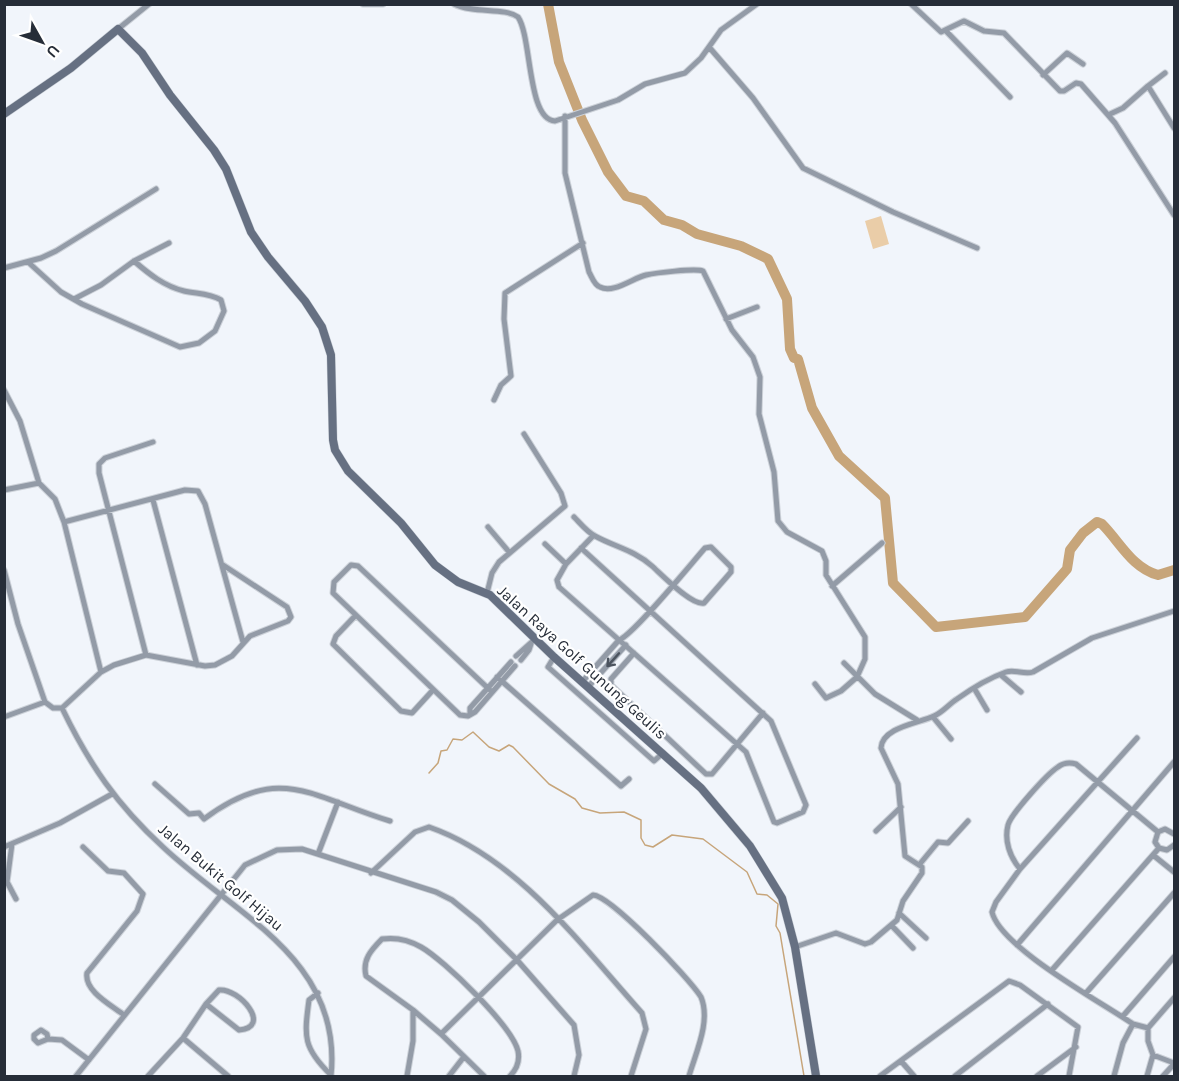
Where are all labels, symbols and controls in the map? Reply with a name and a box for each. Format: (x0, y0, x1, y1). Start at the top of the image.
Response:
north arrow (12, 12, 72, 72)
text: U (42, 41, 64, 62)
street label: Jalan Raya Golf Gunung Geulis (493, 581, 671, 743)
one-way arrow (606, 652, 620, 667)
street label: Jalan Bukit Golf Hijau (155, 819, 287, 935)

